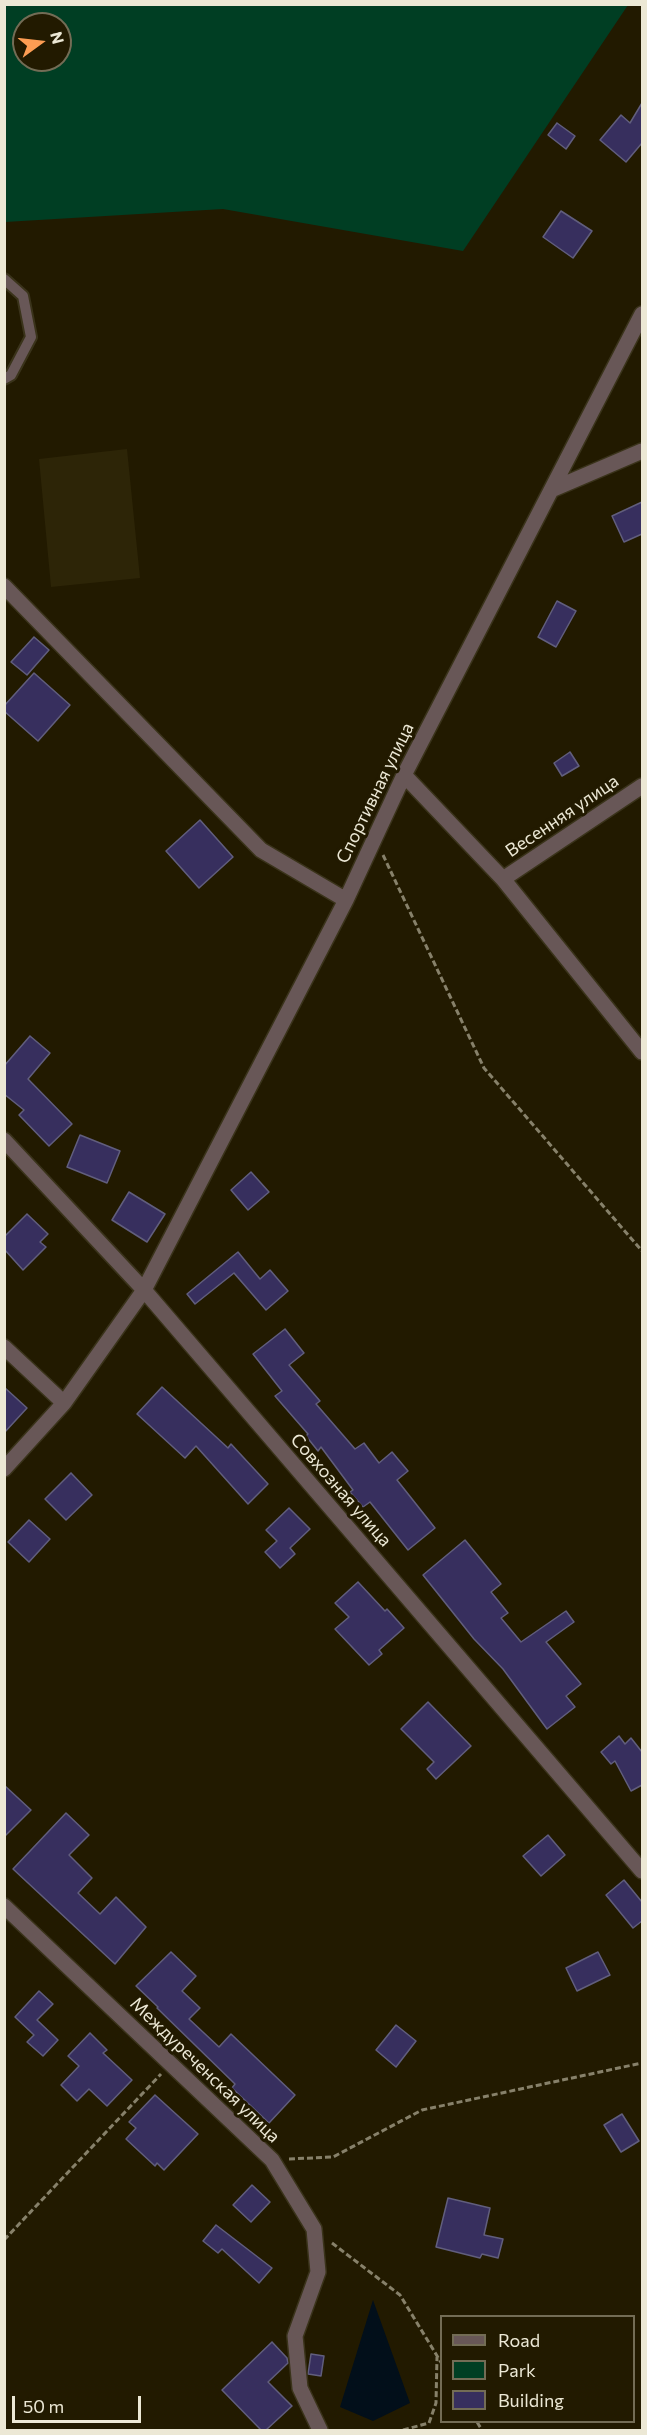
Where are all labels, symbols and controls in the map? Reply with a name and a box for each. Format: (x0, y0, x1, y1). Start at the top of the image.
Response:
north arrow (12, 12, 72, 72)
text: N (47, 29, 69, 46)
street label: Спортивная улица (332, 719, 418, 867)
street label: Весенняя улица (501, 770, 623, 862)
street label: Совхозная улица (286, 1429, 396, 1551)
street label: Междуреченская улица (126, 1993, 284, 2147)
legend (440, 2315, 635, 2423)
text: Road (498, 2329, 540, 2351)
text: Park (498, 2359, 536, 2381)
scale bar (15, 2384, 144, 2422)
text: Building (498, 2389, 564, 2411)
text: 50 m (23, 2395, 64, 2417)

